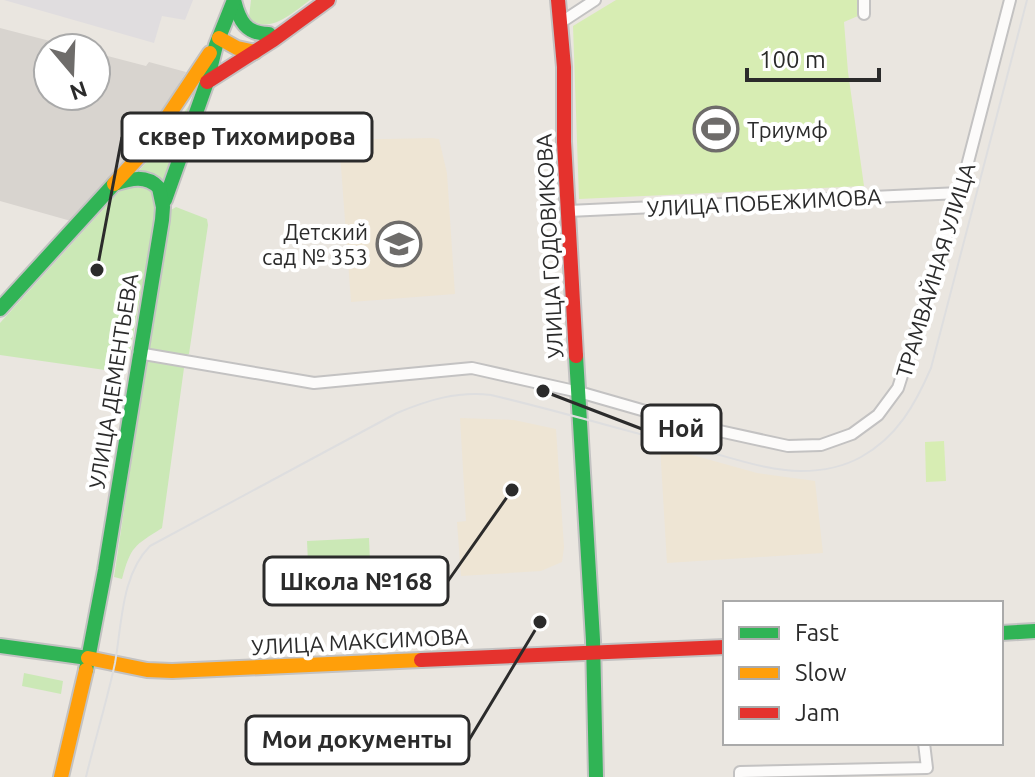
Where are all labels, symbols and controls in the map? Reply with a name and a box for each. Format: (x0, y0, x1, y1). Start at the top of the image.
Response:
north arrow (32, 32, 112, 112)
scale bar (747, 32, 879, 82)
text: 100 m (759, 46, 826, 73)
text: N (67, 77, 91, 106)
sports icon: Триумф (692, 105, 740, 153)
callout: сквер Тихомирова (122, 113, 372, 161)
place label: Триумф (747, 117, 828, 142)
text: сквер Тихомирова (138, 123, 356, 150)
street label: УЛИЦА ГОДОВИКОВА (531, 132, 567, 359)
street label: ТРАМВАЙНАЯ УЛИЦА (890, 159, 980, 380)
street label: УЛИЦА ПОБЕЖИМОВА (646, 183, 883, 221)
place label: Детский сад № 353 (262, 219, 368, 269)
school or university icon: Детский сад № 353 (375, 220, 423, 268)
street label: УЛИЦА ДЕМЕНТЬЕВА (84, 271, 143, 491)
callout: Ной (642, 405, 721, 453)
text: Ной (658, 415, 704, 442)
callout: Школа №168 (264, 557, 448, 605)
text: Школа №168 (280, 568, 432, 595)
legend (723, 601, 1003, 745)
text: Fast (795, 619, 839, 646)
street label: УЛИЦА МАКСИМОВА (251, 623, 470, 659)
text: Slow (795, 659, 847, 686)
text: Jam (795, 699, 840, 726)
callout: Мои документы (246, 716, 469, 764)
text: Мои документы (262, 726, 452, 753)

